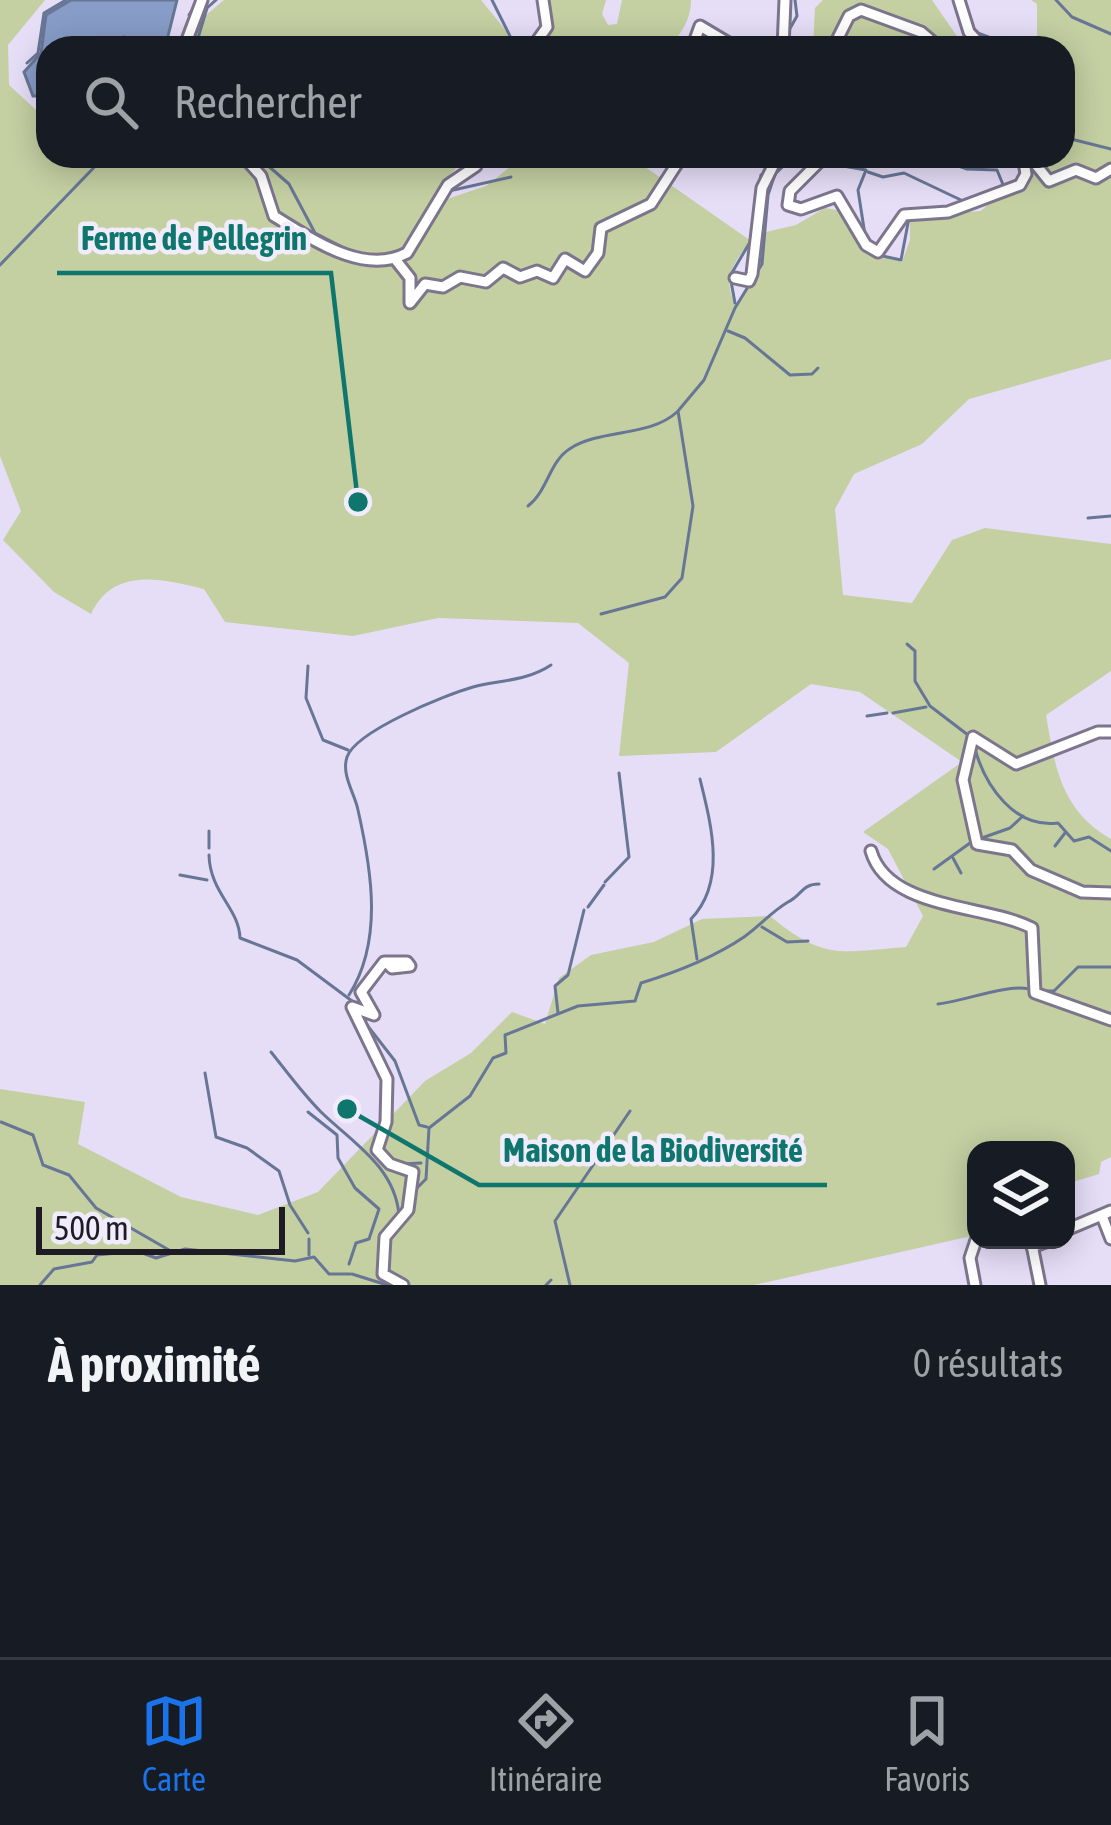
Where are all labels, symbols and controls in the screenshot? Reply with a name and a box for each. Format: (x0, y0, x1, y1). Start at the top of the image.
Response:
search box (36, 36, 1075, 168)
icon: search (78, 69, 144, 135)
text: Rechercher (174, 76, 361, 128)
callout: Ferme de Pellegrin (57, 204, 331, 273)
text: Ferme de Pellegrin (81, 219, 307, 257)
callout: Maison de la Biodiversité (479, 1116, 827, 1185)
text: Maison de la Biodiversité (503, 1131, 803, 1169)
map controls (967, 1141, 1075, 1249)
button: layers (967, 1141, 1075, 1249)
scale bar (36, 1201, 285, 1254)
text: 500 m (54, 1209, 129, 1247)
text: À proximité (48, 1334, 261, 1393)
text: 0 résultats (913, 1341, 1063, 1385)
tab: Carte (141, 1688, 207, 1798)
tab: Itinéraire (489, 1688, 602, 1798)
tab: Favoris (884, 1688, 970, 1798)

